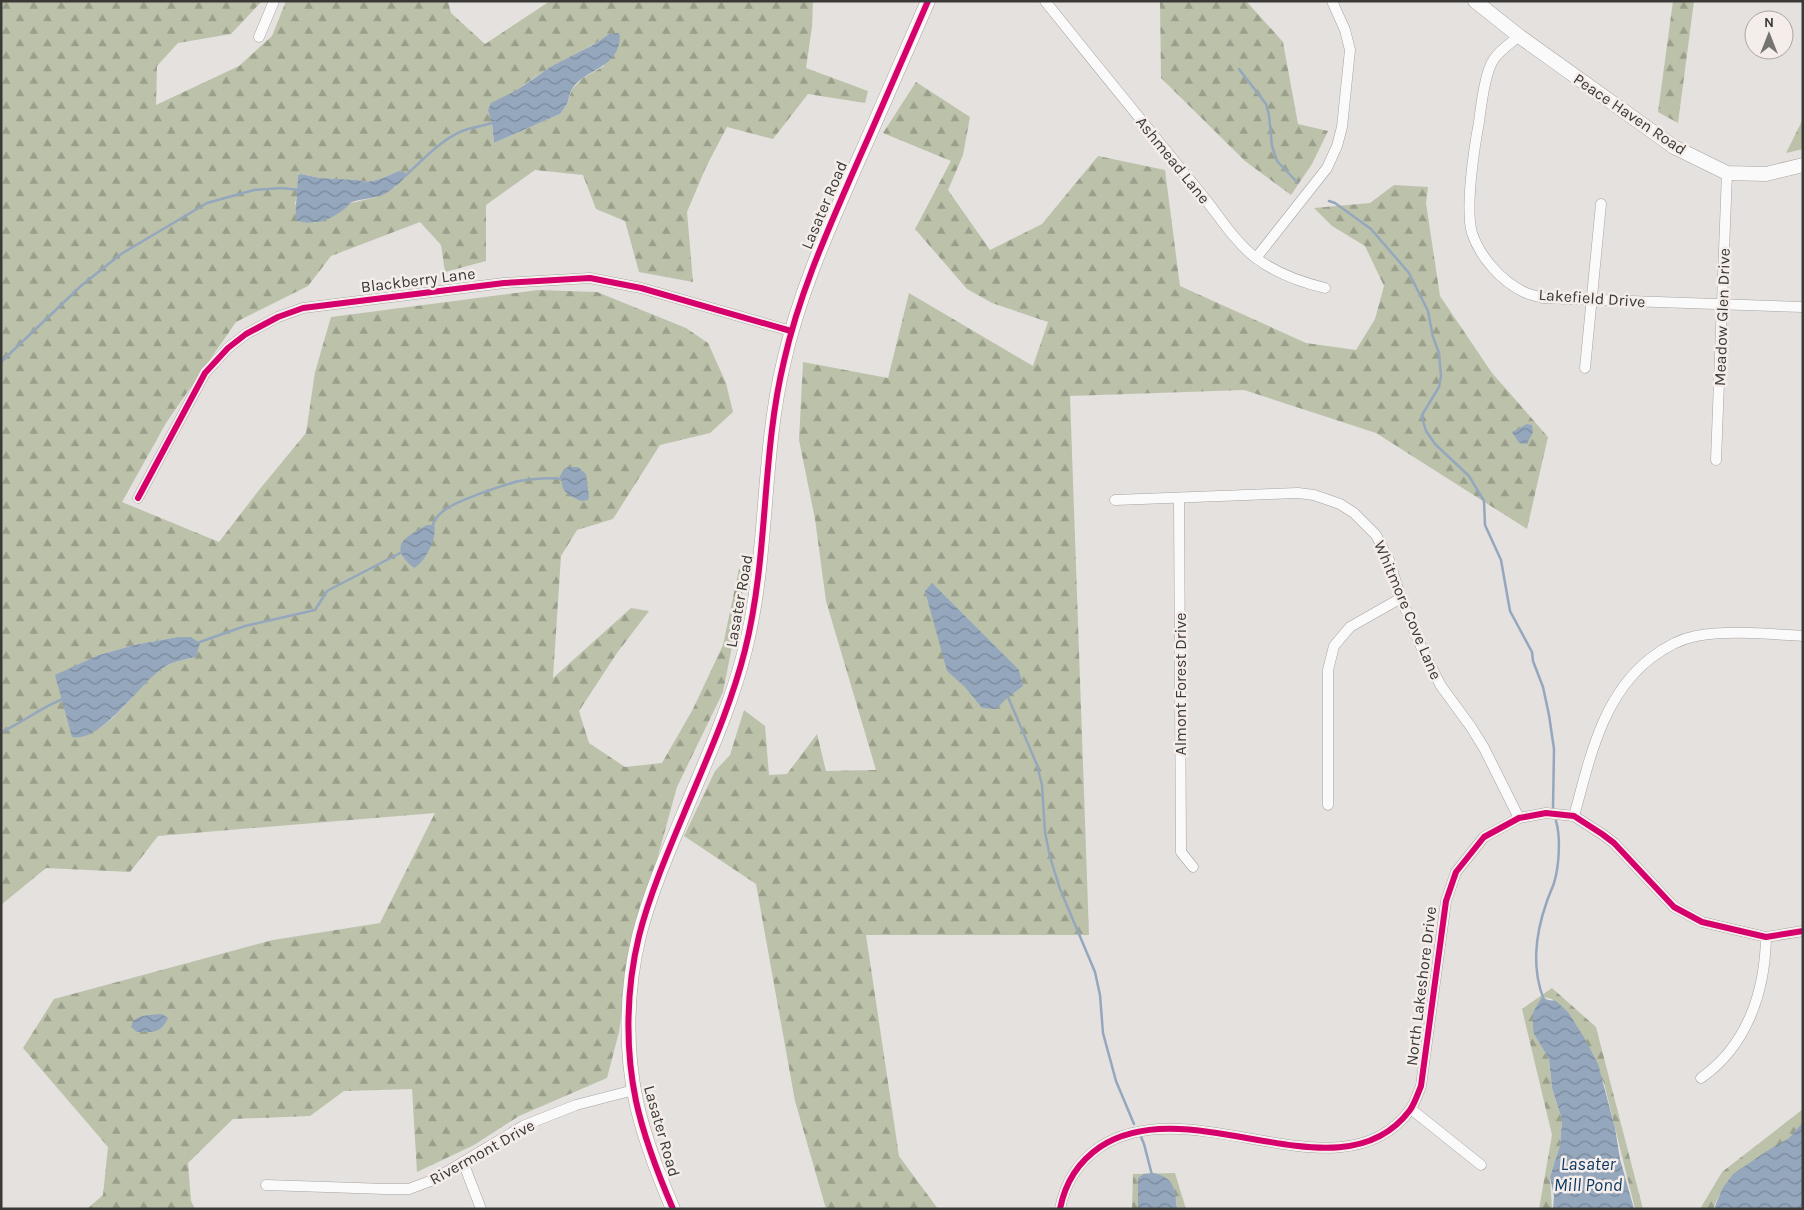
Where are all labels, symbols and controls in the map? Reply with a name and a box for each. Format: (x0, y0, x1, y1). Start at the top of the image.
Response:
north arrow (1744, 10, 1794, 60)
text: N (1764, 14, 1774, 31)
street label: Peace Haven Road (1570, 69, 1690, 159)
street label: Ashmead Lane (1132, 113, 1214, 207)
street label: Lasater Road (797, 158, 851, 252)
street label: Meadow Glen Drive (1710, 248, 1734, 386)
street label: Blackberry Lane (360, 264, 476, 296)
street label: Lakefield Drive (1538, 285, 1646, 311)
street label: Whitmore Cove Lane (1370, 538, 1446, 682)
street label: Lasater Road (721, 553, 757, 649)
street label: Almont Forest Drive (1171, 612, 1190, 756)
street label: North Lakeshore Drive (1402, 905, 1440, 1067)
street label: Lasater Road (640, 1083, 684, 1179)
street label: Rivermont Drive (426, 1115, 538, 1189)
water label: Lasater Mill Pond (1554, 1153, 1623, 1196)

